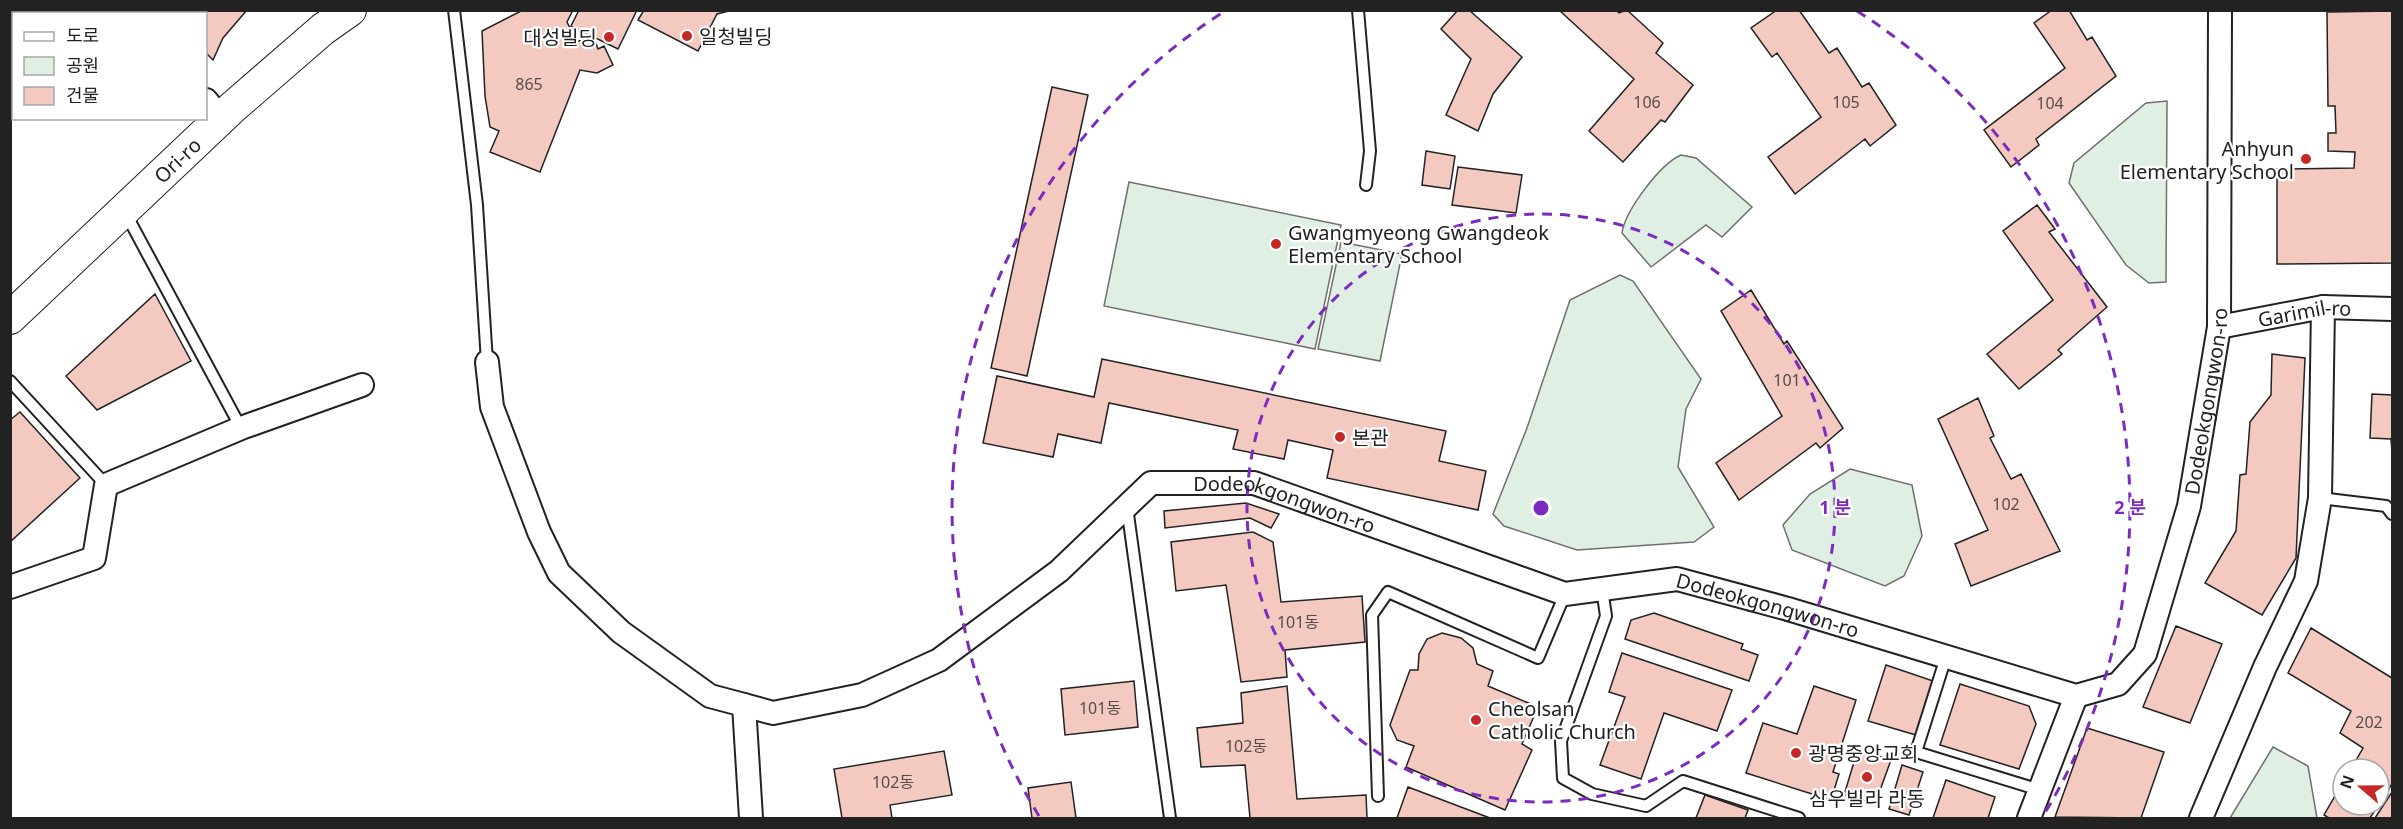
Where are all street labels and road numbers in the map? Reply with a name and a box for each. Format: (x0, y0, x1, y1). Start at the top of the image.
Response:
street label: Ori-ro (148, 131, 207, 189)
street label: Garimil-ro (2255, 293, 2352, 333)
street label: Dodeokgongwon-ro (2178, 308, 2233, 497)
street label: Dodeokgongwon-ro (1193, 470, 1379, 539)
street label: Dodeokgongwon-ro (1673, 566, 1863, 643)

